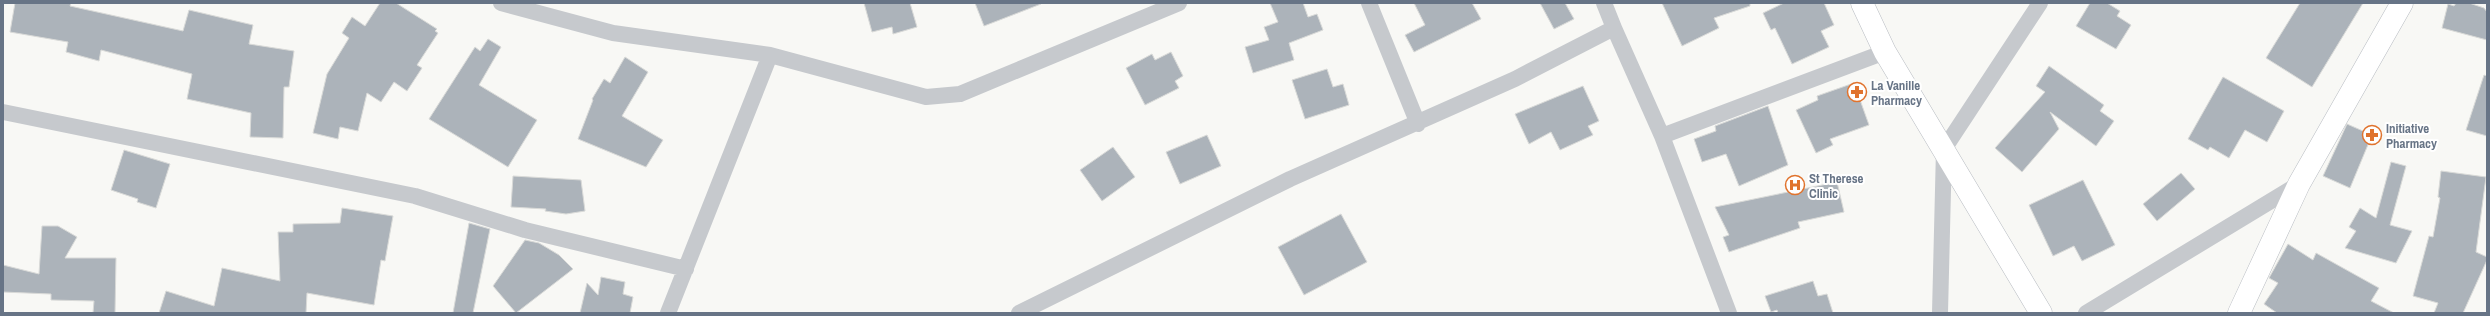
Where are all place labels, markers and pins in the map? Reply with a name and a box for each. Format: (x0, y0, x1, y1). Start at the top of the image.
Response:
place label: La Vanille Pharmacy (1871, 77, 1922, 109)
pharmacy icon: La Vanille Pharmacy (1846, 81, 1868, 103)
place label: Initiative Pharmacy (2386, 120, 2437, 152)
pharmacy icon: Initiative Pharmacy (2361, 124, 2383, 146)
place label: St Therese Clinic (1809, 170, 1864, 202)
hospital icon: St Therese Clinic (1784, 174, 1806, 196)

